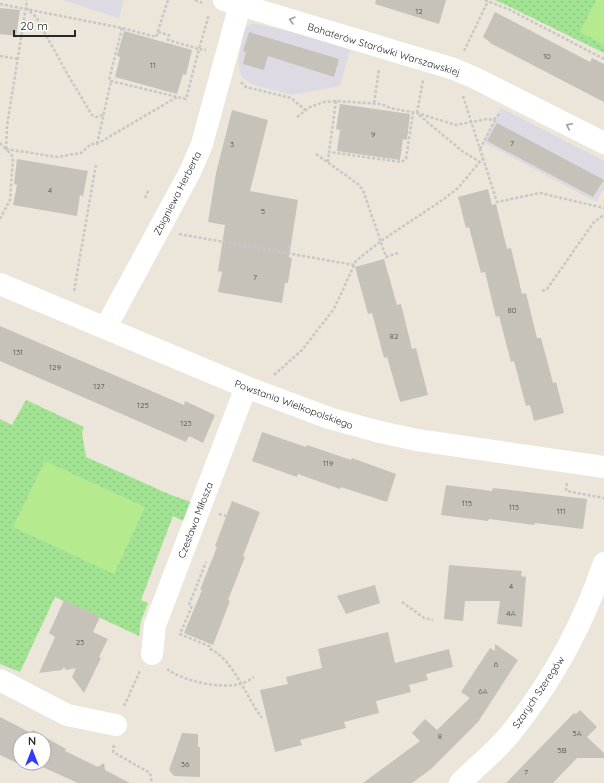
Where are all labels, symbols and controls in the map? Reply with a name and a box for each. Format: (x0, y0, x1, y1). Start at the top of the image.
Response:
house number: 12 (415, 6, 423, 16)
scale bar (14, 12, 75, 38)
one-way arrow (289, 16, 296, 25)
text: 20 m (20, 18, 48, 33)
street label: Bohaterów Starówki Warszawskiej (306, 20, 462, 79)
house number: 10 (543, 51, 551, 61)
house number: 11 (150, 60, 156, 70)
one-way arrow (566, 123, 574, 130)
house number: 9 (371, 129, 376, 139)
house number: 7 (510, 138, 514, 148)
house number: 3 (230, 139, 234, 149)
street label: Zbigniewa Herberta (151, 149, 204, 237)
house number: 4 (48, 185, 52, 195)
house number: 5 (261, 206, 265, 216)
house number: 7 (253, 272, 257, 282)
house number: 80 (507, 305, 517, 315)
house number: 82 (390, 331, 399, 341)
house number: 131 (13, 347, 23, 357)
house number: 129 (49, 362, 61, 372)
street label: Powstania Wielkopolskiego (233, 377, 355, 432)
house number: 127 (93, 381, 105, 391)
house number: 125 (137, 400, 149, 410)
house number: 123 (180, 418, 192, 428)
house number: 119 (323, 458, 334, 468)
street label: Czesława Miłosza (175, 480, 216, 560)
house number: 115 (462, 498, 472, 508)
house number: 113 (509, 502, 519, 512)
house number: 111 (557, 506, 565, 516)
house number: 4 (509, 581, 513, 591)
house number: 4A (506, 608, 516, 618)
house number: 23 (76, 637, 84, 647)
street label: Szarych Szeregów (509, 653, 568, 731)
house number: 6 (494, 659, 499, 669)
house number: 6A (478, 686, 488, 696)
house number: 5A (572, 728, 582, 738)
north arrow (12, 731, 52, 771)
house number: 8 (438, 731, 442, 741)
text: N (28, 734, 36, 748)
house number: 5B (557, 745, 567, 755)
house number: 36 (181, 759, 190, 769)
house number: 7 (524, 767, 528, 777)

